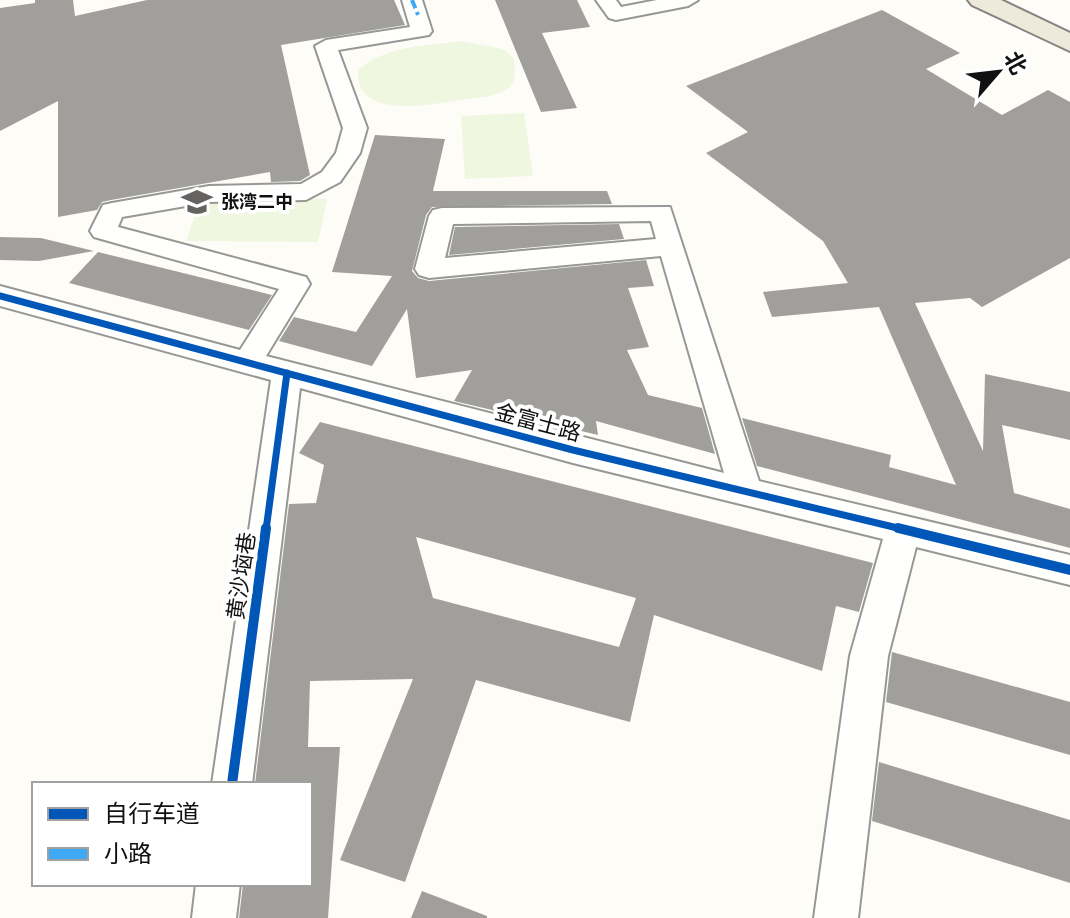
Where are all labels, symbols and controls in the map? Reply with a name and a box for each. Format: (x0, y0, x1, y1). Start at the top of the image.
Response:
north arrow (958, 32, 1038, 112)
text: 北 (998, 44, 1037, 79)
school or university icon: 张湾二中 (180, 185, 214, 219)
place label: 张湾二中 (221, 187, 293, 213)
street label: 金富士路 (492, 393, 585, 447)
street label: 黄沙垴巷 (217, 530, 261, 622)
legend (32, 782, 312, 886)
text: 自行车道 (104, 794, 200, 829)
text: 小路 (104, 834, 152, 869)

